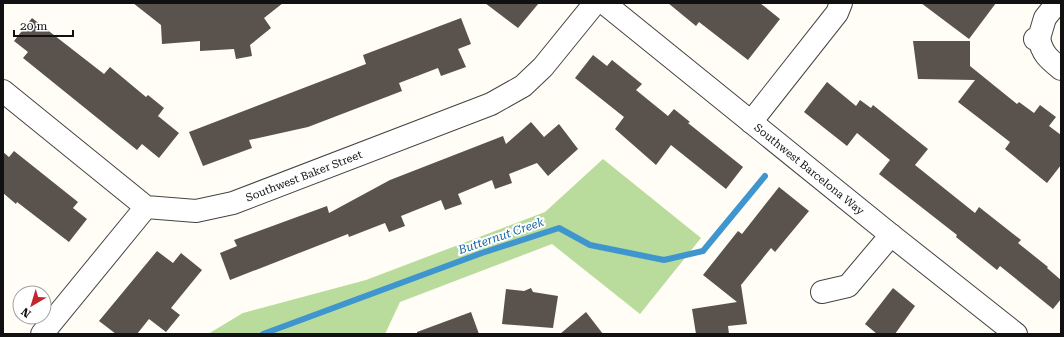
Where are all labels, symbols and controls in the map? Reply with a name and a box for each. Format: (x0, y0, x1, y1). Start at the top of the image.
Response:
scale bar (14, 12, 73, 38)
text: 20 m (20, 19, 47, 33)
street label: Southwest Barcelona Way (751, 121, 867, 218)
street label: Southwest Baker Street (244, 148, 364, 205)
water label: Butternut Creek (455, 215, 546, 258)
north arrow (12, 285, 52, 325)
text: N (18, 304, 33, 320)

